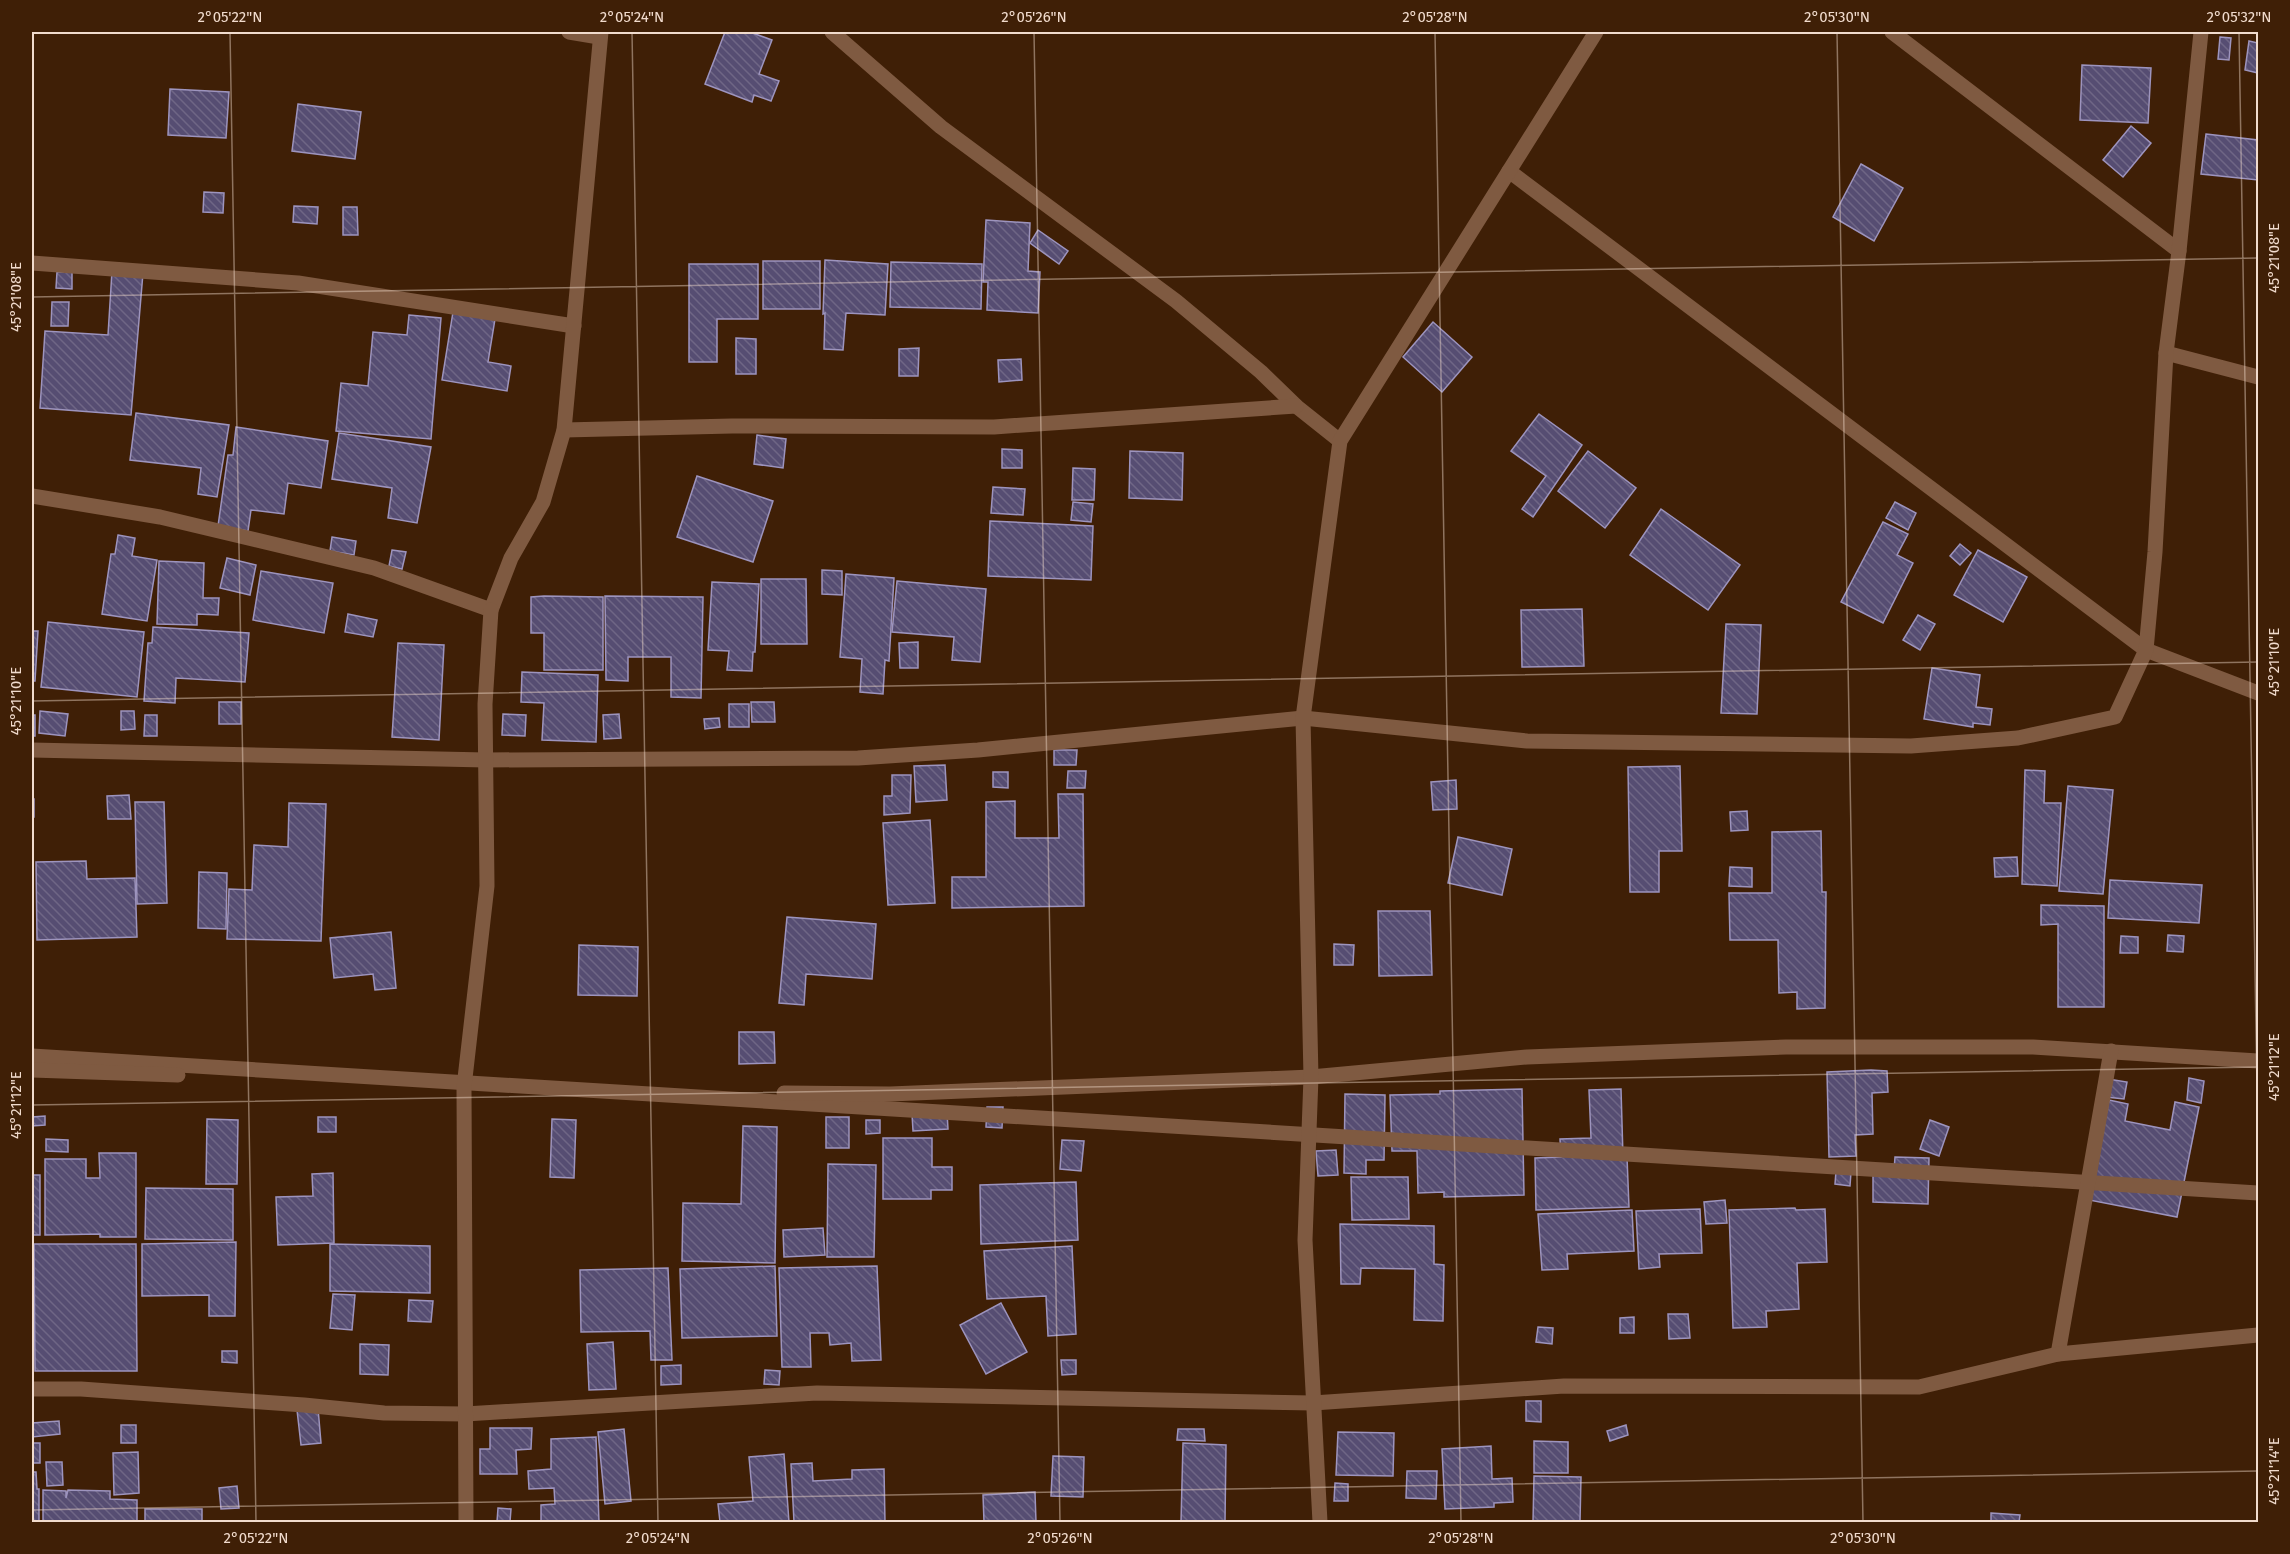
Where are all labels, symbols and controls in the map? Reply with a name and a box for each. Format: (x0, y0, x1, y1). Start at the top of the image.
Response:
text: 2°05'22"N (197, 8, 263, 26)
text: 2°05'24"N (600, 8, 664, 26)
text: 2°05'26"N (1001, 8, 1067, 26)
text: 2°05'28"N (1402, 8, 1468, 26)
text: 2°05'30"N (1804, 8, 1870, 26)
text: 2°05'32"N (2207, 8, 2271, 26)
text: 45°21'08"E (2265, 223, 2283, 293)
text: 45°21'08"E (7, 262, 25, 332)
text: 45°21'10"E (2265, 628, 2283, 696)
text: 45°21'10"E (7, 667, 25, 735)
text: 45°21'12"E (2265, 1033, 2283, 1101)
text: 45°21'12"E (7, 1071, 25, 1139)
text: 45°21'14"E (2265, 1437, 2283, 1505)
text: 2°05'22"N (223, 1529, 289, 1547)
text: 2°05'24"N (626, 1529, 690, 1547)
text: 2°05'26"N (1027, 1529, 1093, 1547)
text: 2°05'28"N (1428, 1529, 1494, 1547)
text: 2°05'30"N (1830, 1529, 1896, 1547)

